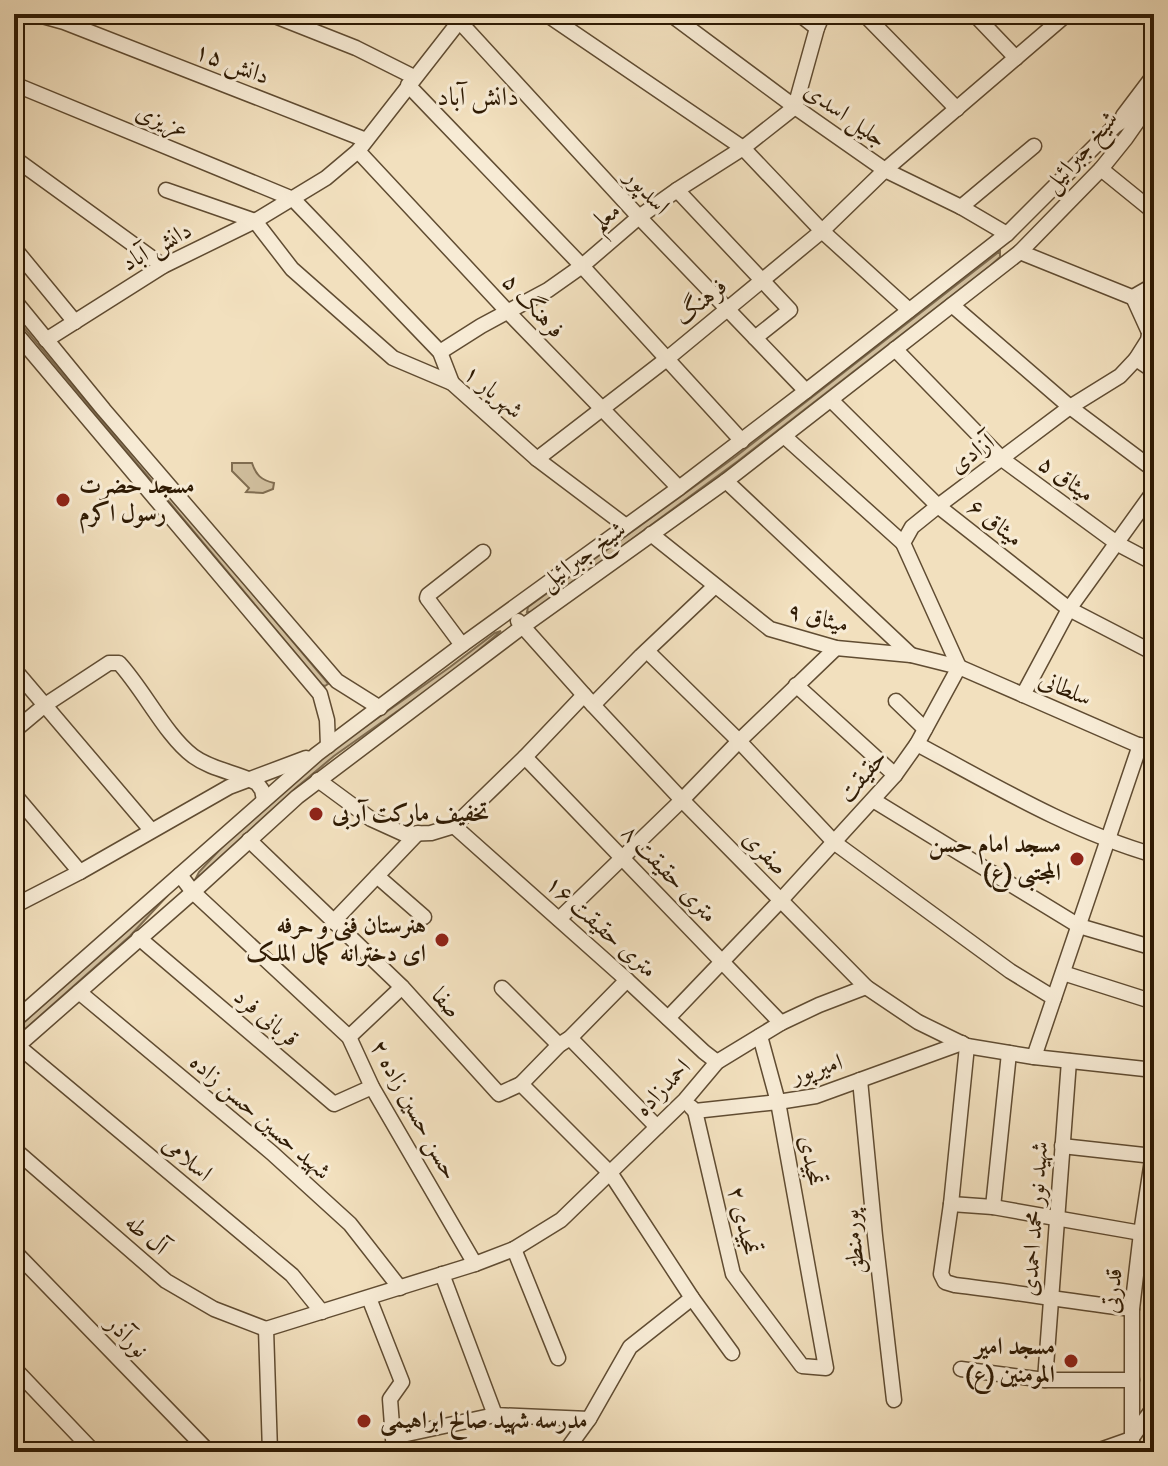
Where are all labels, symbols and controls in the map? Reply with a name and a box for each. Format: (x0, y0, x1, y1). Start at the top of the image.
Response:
street label: دانش ۱۵ (190, 36, 274, 92)
street label: جلیل اسدی (797, 76, 892, 155)
district label: دانش آباد (437, 81, 519, 114)
street label: عزیزی (131, 97, 193, 146)
street label: شیخ جبرائیل (1037, 105, 1129, 203)
street label: اسدپور (616, 161, 676, 222)
street label: معلم (585, 196, 632, 244)
street label: دانش آباد (117, 216, 197, 278)
street label: فرهنگ ۵ (495, 266, 571, 345)
street label: فرهنگ (668, 271, 733, 332)
street label: شهریار ۱ (457, 358, 529, 426)
street label: آزادی (943, 426, 1003, 481)
street label: میثاق ۵ (1032, 449, 1100, 509)
place label: مسجد حضرت رسول اکرم (79, 471, 195, 534)
marker: مسجد حضرت رسول اکرم (54, 491, 72, 509)
street label: میثاق ۶ (961, 492, 1029, 554)
street label: شیخ جبرائیل (534, 515, 635, 601)
street label: میثاق ۹ (784, 596, 852, 640)
street label: سلطانی (1034, 665, 1096, 713)
street label: حقیقت (832, 743, 894, 809)
place label: تخفیف مارکت آربی (331, 799, 489, 830)
marker: تخفیف مارکت آربی (307, 805, 325, 823)
street label: ۸ متری حقیقت (614, 818, 724, 930)
street label: صفری (736, 824, 794, 882)
place label: مسجد امام حسن المجتبی (ع) (929, 830, 1061, 892)
marker: مسجد امام حسن المجتبی (ع) (1068, 850, 1086, 868)
street label: ۱۶ متری حقیقت (539, 869, 663, 985)
place label: هنرستان فنی و حرفه ای دخترانه کمال الملک (246, 911, 426, 969)
marker: هنرستان فنی و حرفه ای دخترانه کمال الملک (433, 931, 451, 949)
street label: صفا (424, 981, 468, 1025)
street label: قربانی فرد (227, 982, 305, 1054)
street label: حسن حسین زاده ۲ (363, 1035, 465, 1185)
street label: شهید حسین حسن زاده (183, 1047, 337, 1187)
street label: امیرپور (786, 1047, 846, 1092)
street label: احمدزاده (628, 1053, 698, 1123)
street label: اسلامی (156, 1129, 218, 1189)
street label: تمجیدی (792, 1133, 830, 1189)
street label: شهید نور محمد احمدی (1015, 1140, 1055, 1298)
street label: تمجیدی ۲ (720, 1183, 766, 1259)
street label: پورمنطق (836, 1206, 873, 1276)
street label: آل طه (118, 1208, 176, 1264)
street label: قدرتی (1096, 1267, 1130, 1315)
street label: نورآذر (98, 1308, 154, 1365)
place label: مسجد امیر المومنین (ع) (965, 1332, 1055, 1394)
marker: مسجد امیر المومنین (ع) (1062, 1352, 1080, 1370)
place label: مدرسه شهید صالح ابراهیمی (380, 1406, 588, 1440)
marker: مدرسه شهید صالح ابراهیمی (355, 1412, 373, 1430)

